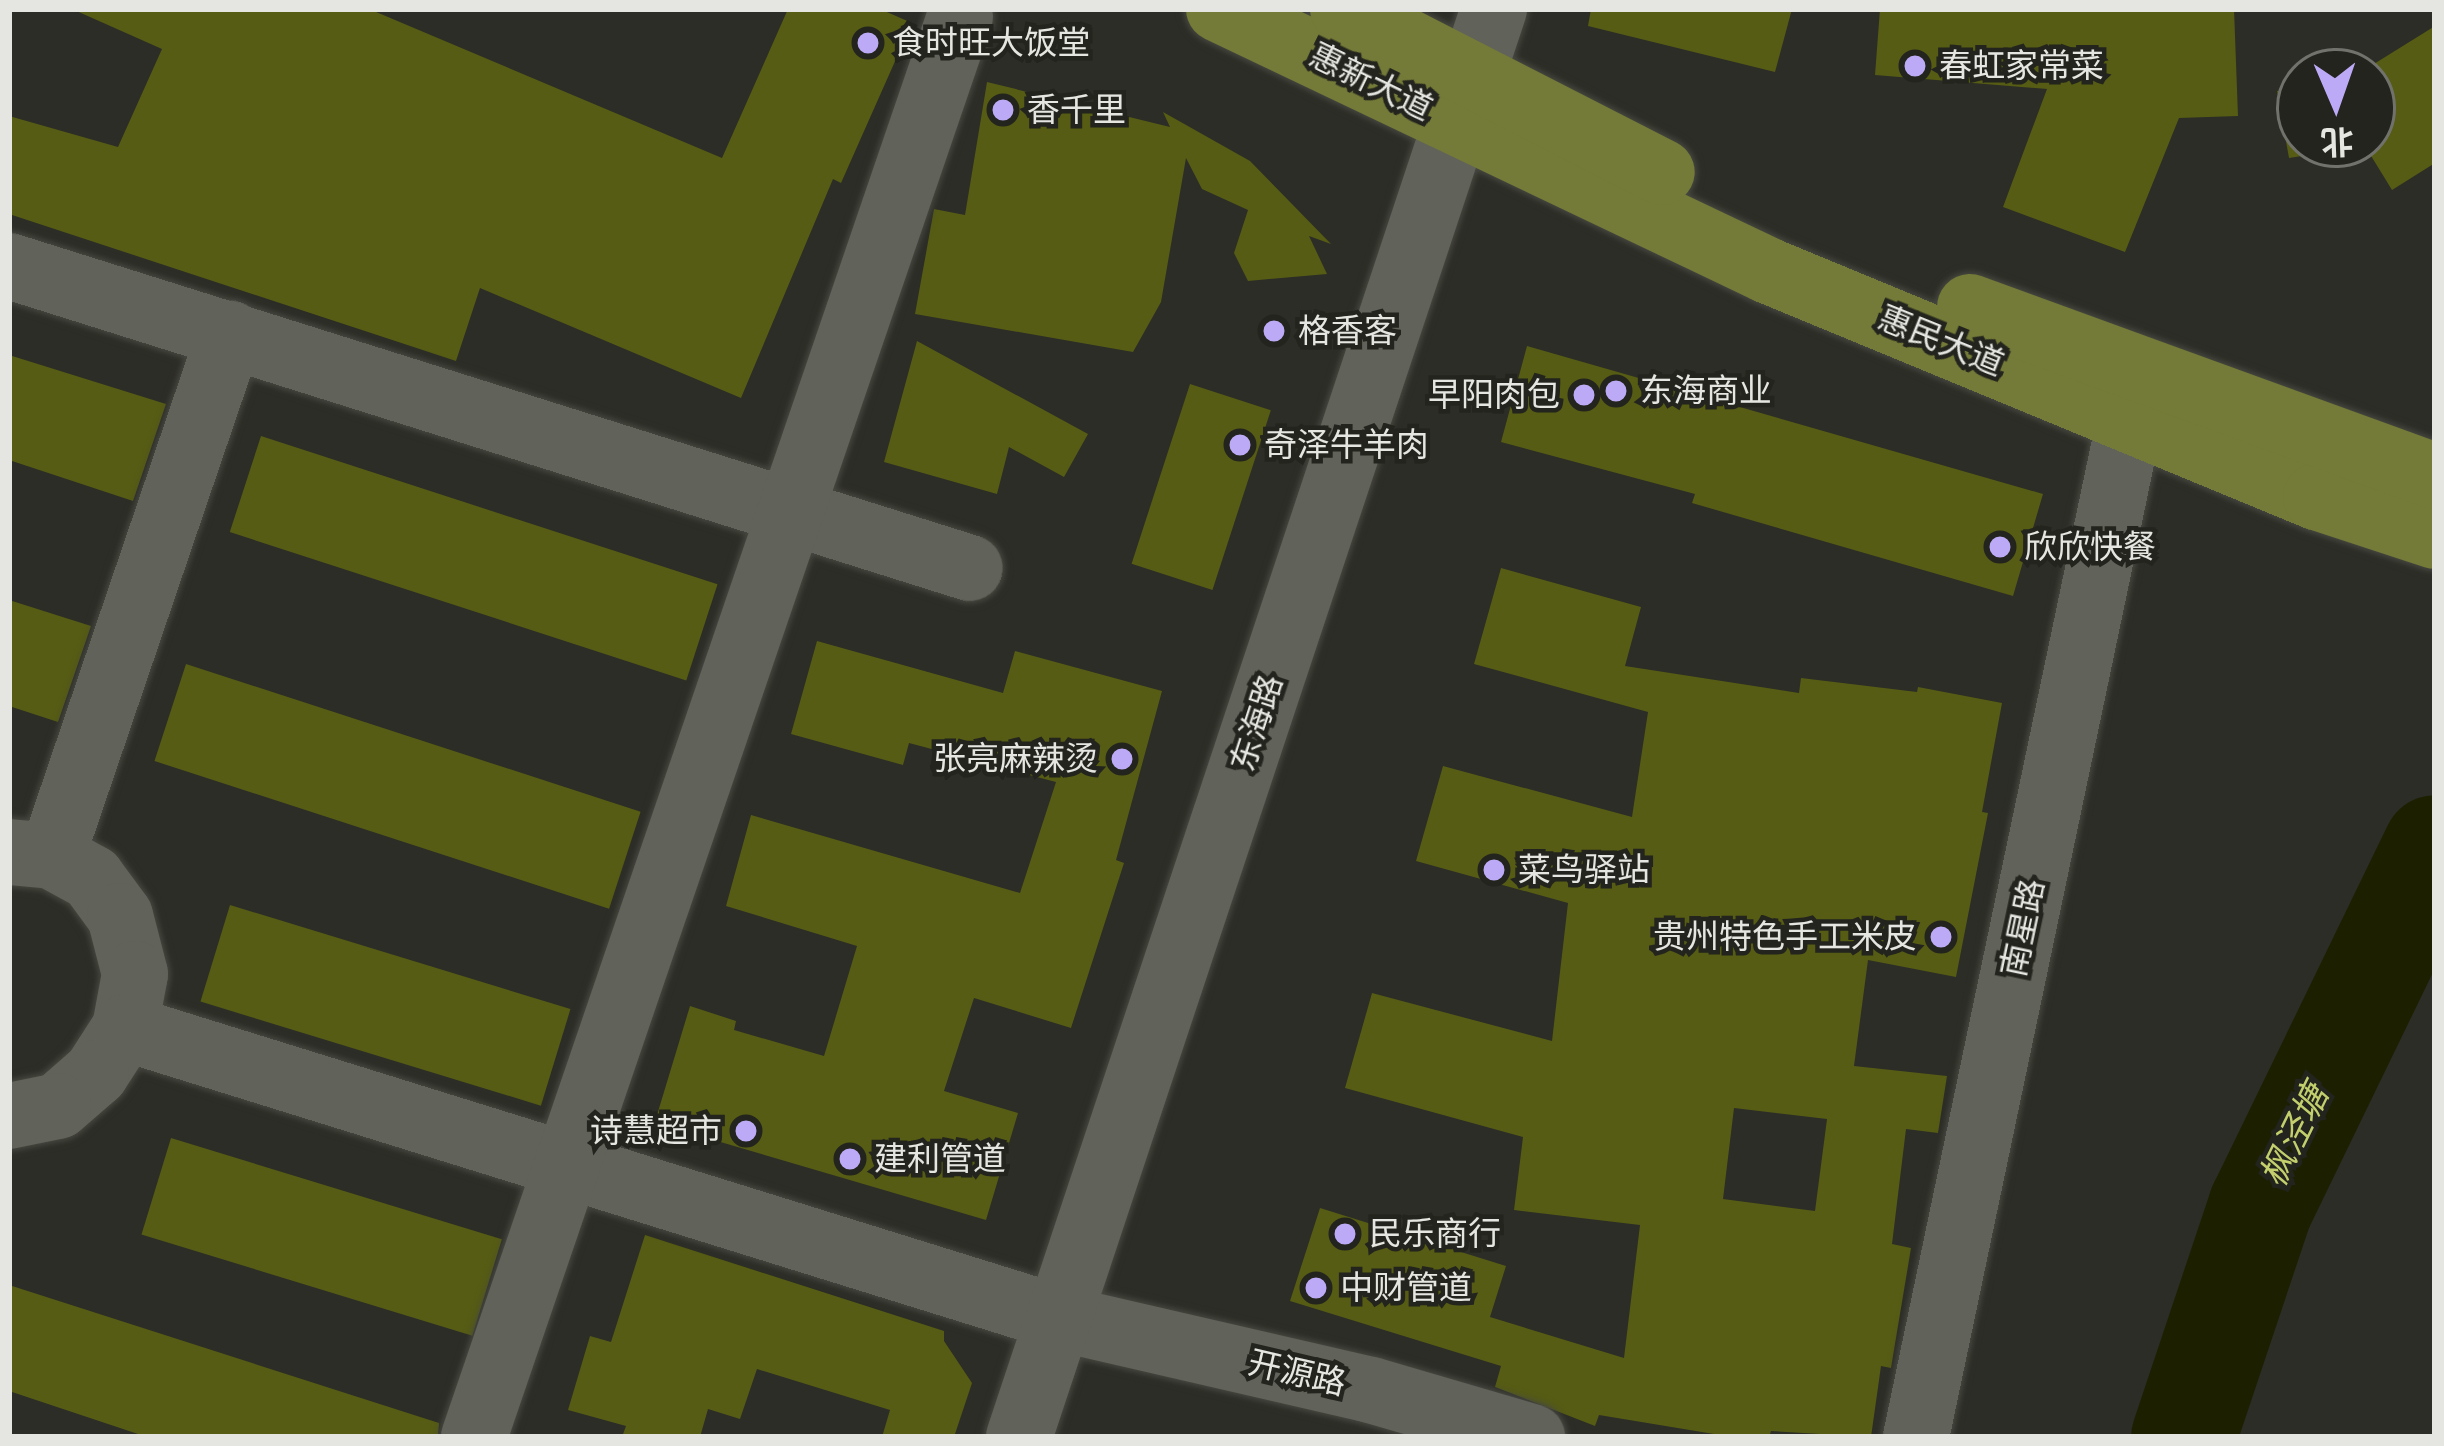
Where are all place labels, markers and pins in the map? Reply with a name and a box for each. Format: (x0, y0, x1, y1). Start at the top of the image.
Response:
place label: 食时旺大饭堂 (892, 23, 1090, 63)
marker: 食时旺大饭堂 (855, 30, 881, 56)
place label: 春虹家常菜 (1939, 46, 2104, 86)
marker: 春虹家常菜 (1902, 53, 1928, 79)
place label: 香千里 (1027, 90, 1126, 130)
marker: 香千里 (990, 97, 1016, 123)
place label: 格香客 (1298, 311, 1397, 351)
marker: 格香客 (1261, 318, 1287, 344)
place label: 东海商业 (1640, 371, 1772, 411)
place label: 早阳肉包 (1428, 375, 1560, 415)
marker: 东海商业 (1603, 378, 1629, 404)
marker: 早阳肉包 (1571, 382, 1597, 408)
place label: 奇泽牛羊肉 (1264, 425, 1429, 465)
marker: 奇泽牛羊肉 (1227, 432, 1253, 458)
place label: 欣欣快餐 (2024, 527, 2156, 567)
marker: 欣欣快餐 (1987, 534, 2013, 560)
place label: 张亮麻辣烫 (933, 739, 1098, 779)
marker: 张亮麻辣烫 (1109, 746, 1135, 772)
place label: 菜鸟驿站 (1518, 850, 1650, 890)
marker: 菜鸟驿站 (1481, 857, 1507, 883)
place label: 贵州特色手工米皮 (1653, 917, 1917, 957)
marker: 贵州特色手工米皮 (1928, 924, 1954, 950)
place label: 诗慧超市 (590, 1111, 722, 1151)
marker: 诗慧超市 (733, 1118, 759, 1144)
place label: 建利管道 (874, 1139, 1006, 1179)
marker: 建利管道 (837, 1146, 863, 1172)
place label: 民乐商行 (1369, 1214, 1501, 1254)
marker: 民乐商行 (1332, 1221, 1358, 1247)
place label: 中财管道 (1340, 1268, 1472, 1308)
marker: 中财管道 (1303, 1275, 1329, 1301)

